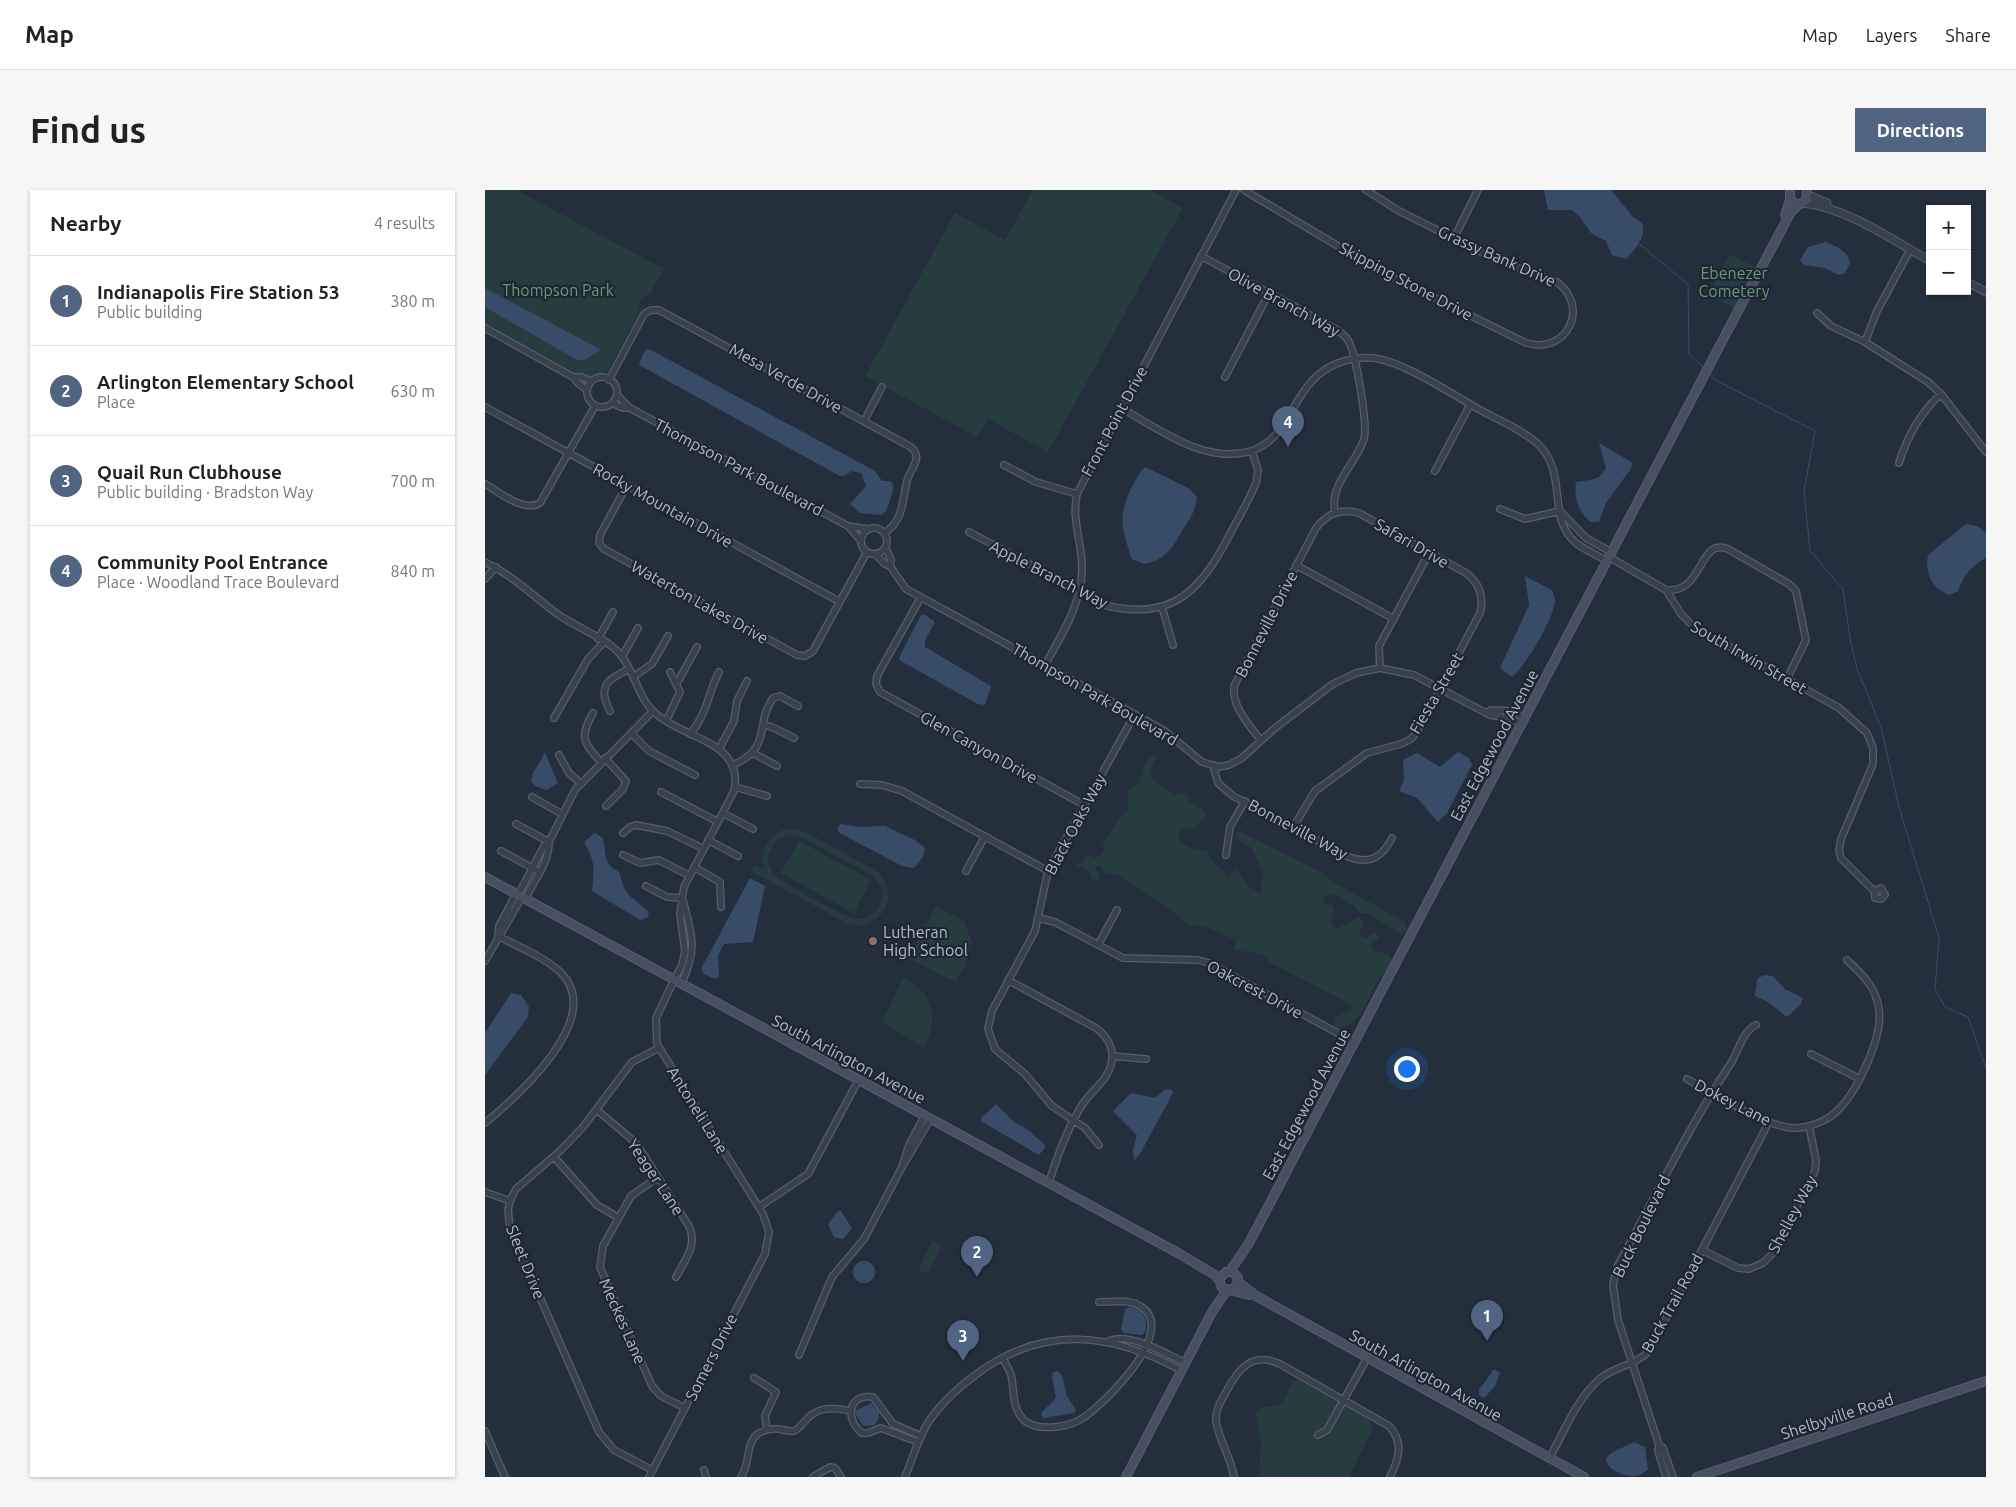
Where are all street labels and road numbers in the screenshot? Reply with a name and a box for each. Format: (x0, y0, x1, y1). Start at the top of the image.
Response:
street label: Grassy Bank Drive (1435, 222, 1559, 290)
street label: Skipping Stone Drive (1336, 238, 1476, 324)
street label: Olive Branch Way (1225, 264, 1343, 340)
street label: Mesa Verde Drive (727, 340, 845, 416)
street label: Front Point Drive (1077, 363, 1151, 479)
street label: Thompson Park Boulevard (652, 415, 826, 519)
street label: Rocky Mountain Drive (590, 459, 736, 551)
street label: Safari Drive (1372, 515, 1452, 571)
street label: Apple Branch Way (987, 536, 1111, 612)
street label: Waterton Lakes Drive (628, 557, 772, 647)
street label: Bonneville Drive (1231, 568, 1301, 680)
street label: South Irwin Street (1688, 617, 1811, 698)
street label: Thompson Park Boulevard (1009, 639, 1181, 749)
street label: Fiesta Street (1405, 649, 1467, 737)
street label: East Edgewood Avenue (1447, 666, 1541, 824)
street label: Glen Canyon Drive (917, 707, 1041, 787)
street label: Black Oaks Way (1041, 770, 1109, 877)
street label: Bonneville Way (1245, 795, 1351, 863)
street label: Oakcrest Drive (1204, 956, 1306, 1022)
street label: South Arlington Avenue (769, 1011, 929, 1107)
street label: East Edgewood Avenue (1259, 1025, 1353, 1183)
street label: Antoneli Lane (664, 1063, 732, 1157)
street label: Dokey Lane (1692, 1075, 1774, 1129)
street label: Yeager Lane (624, 1136, 688, 1218)
street label: Buck Boulevard (1608, 1172, 1674, 1280)
street label: Shelley Way (1764, 1172, 1820, 1256)
street label: Sleet Drive (503, 1222, 549, 1302)
street label: Buck Trail Road (1638, 1251, 1706, 1355)
street label: Meckes Lane (596, 1275, 650, 1367)
street label: Somers Drive (681, 1311, 741, 1403)
street label: South Arlington Avenue (1347, 1326, 1505, 1424)
street label: Shelbyville Road (1778, 1389, 1896, 1443)

